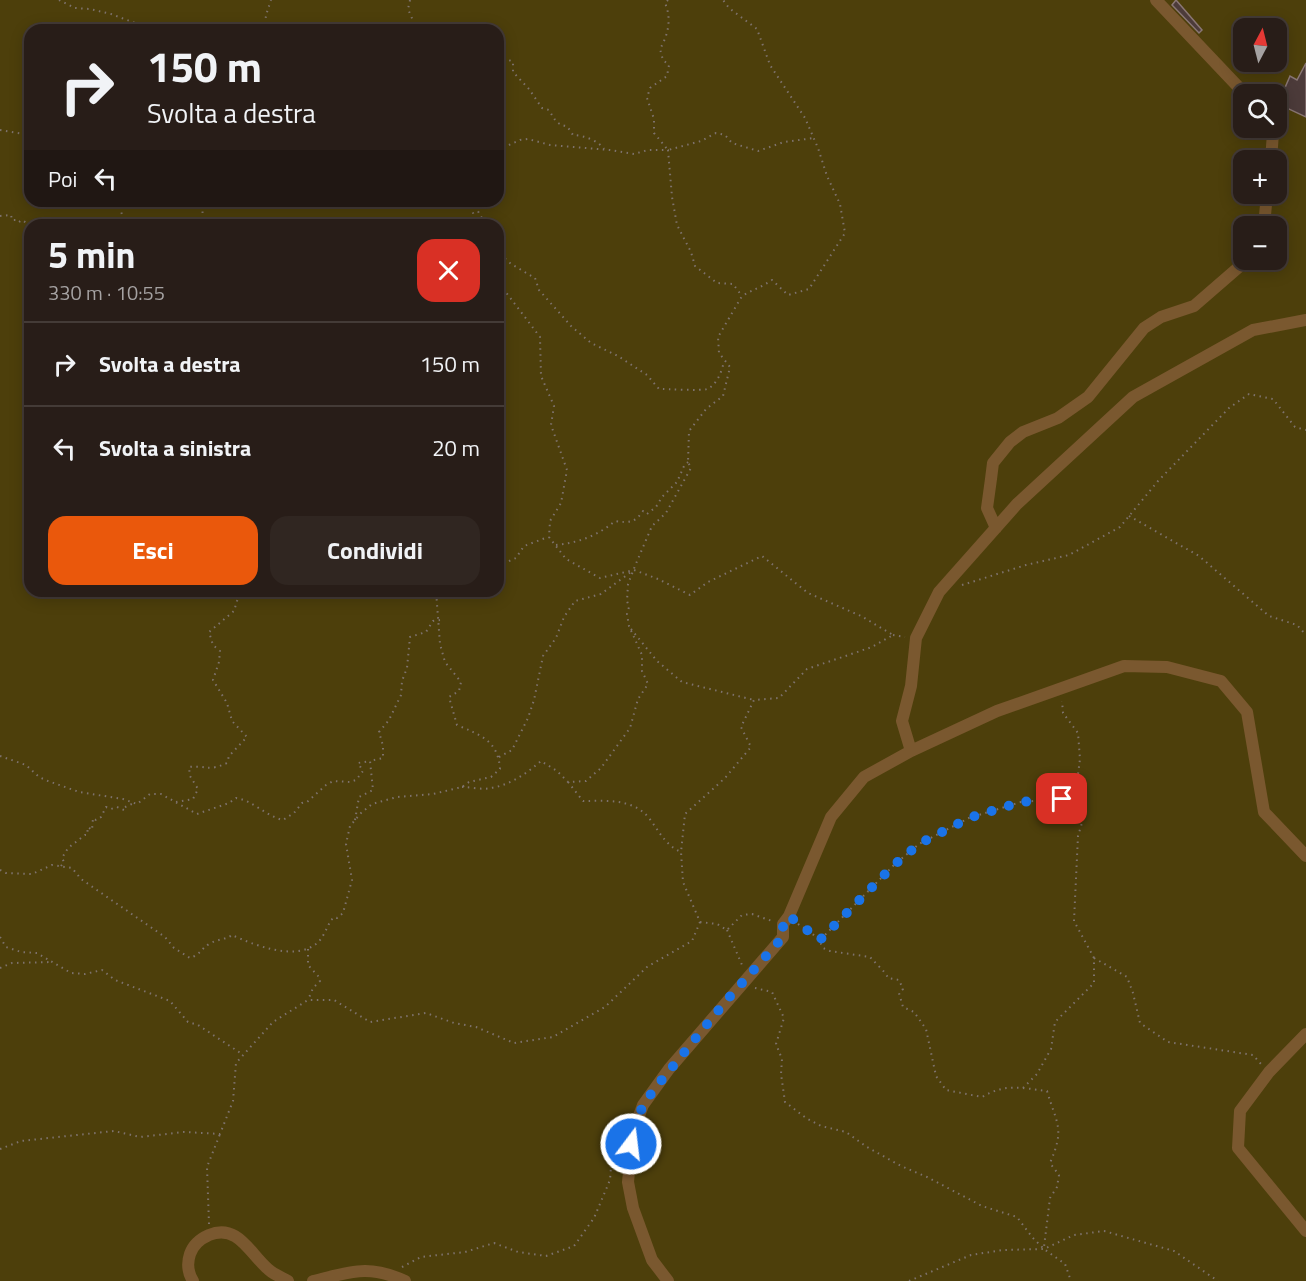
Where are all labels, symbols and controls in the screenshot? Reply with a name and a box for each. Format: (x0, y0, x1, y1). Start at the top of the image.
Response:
north arrow (1233, 18, 1287, 72)
map controls (1233, 18, 1287, 270)
text: 150 m (147, 34, 262, 98)
icon: right (48, 48, 126, 126)
button: search (1233, 84, 1287, 138)
text: Svolta a destra (147, 92, 316, 133)
button: + (1233, 150, 1287, 204)
text: Poi (48, 162, 77, 196)
icon: left (89, 162, 122, 195)
button: − (1233, 216, 1287, 270)
text: 5 min (48, 227, 135, 282)
button: close (417, 239, 480, 302)
text: 330 m · 10:55 (48, 277, 165, 308)
text: Svolta a destra (99, 347, 241, 381)
text: 150 m (420, 347, 480, 381)
icon: right (48, 348, 81, 381)
text: Svolta a sinistra (99, 431, 251, 465)
text: 20 m (432, 431, 480, 465)
icon: left (48, 432, 81, 465)
button: Esci (48, 516, 258, 585)
button: Condividi (270, 516, 480, 585)
pin (1036, 773, 1087, 824)
icon: arrive (1045, 782, 1078, 815)
position arrow (599, 1112, 663, 1176)

